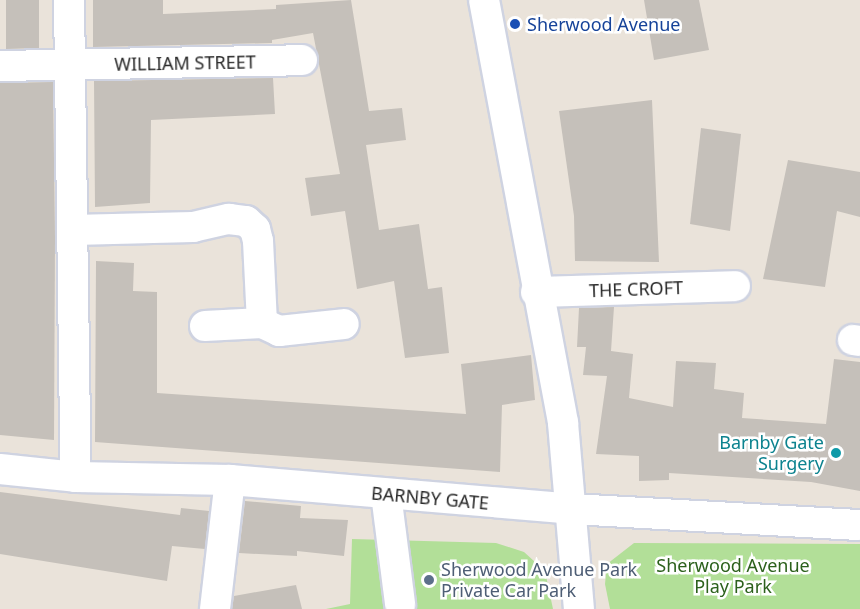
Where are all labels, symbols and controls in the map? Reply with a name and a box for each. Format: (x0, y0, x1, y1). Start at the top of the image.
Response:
place label: Sherwood Avenue (527, 13, 680, 35)
marker: Sherwood Avenue (508, 17, 522, 31)
street label: WILLIAM STREET (114, 51, 256, 75)
street label: THE CROFT (589, 277, 683, 301)
place label: Barnby Gate Surgery (719, 432, 824, 474)
marker: Barnby Gate Surgery (829, 446, 843, 460)
street label: BARNBY GATE (370, 482, 490, 514)
park label: Sherwood Avenue Play Park (656, 555, 810, 598)
place label: Sherwood Avenue Park Private Car Park (441, 559, 637, 602)
marker: Sherwood Avenue Park Private Car Park (422, 573, 436, 587)

